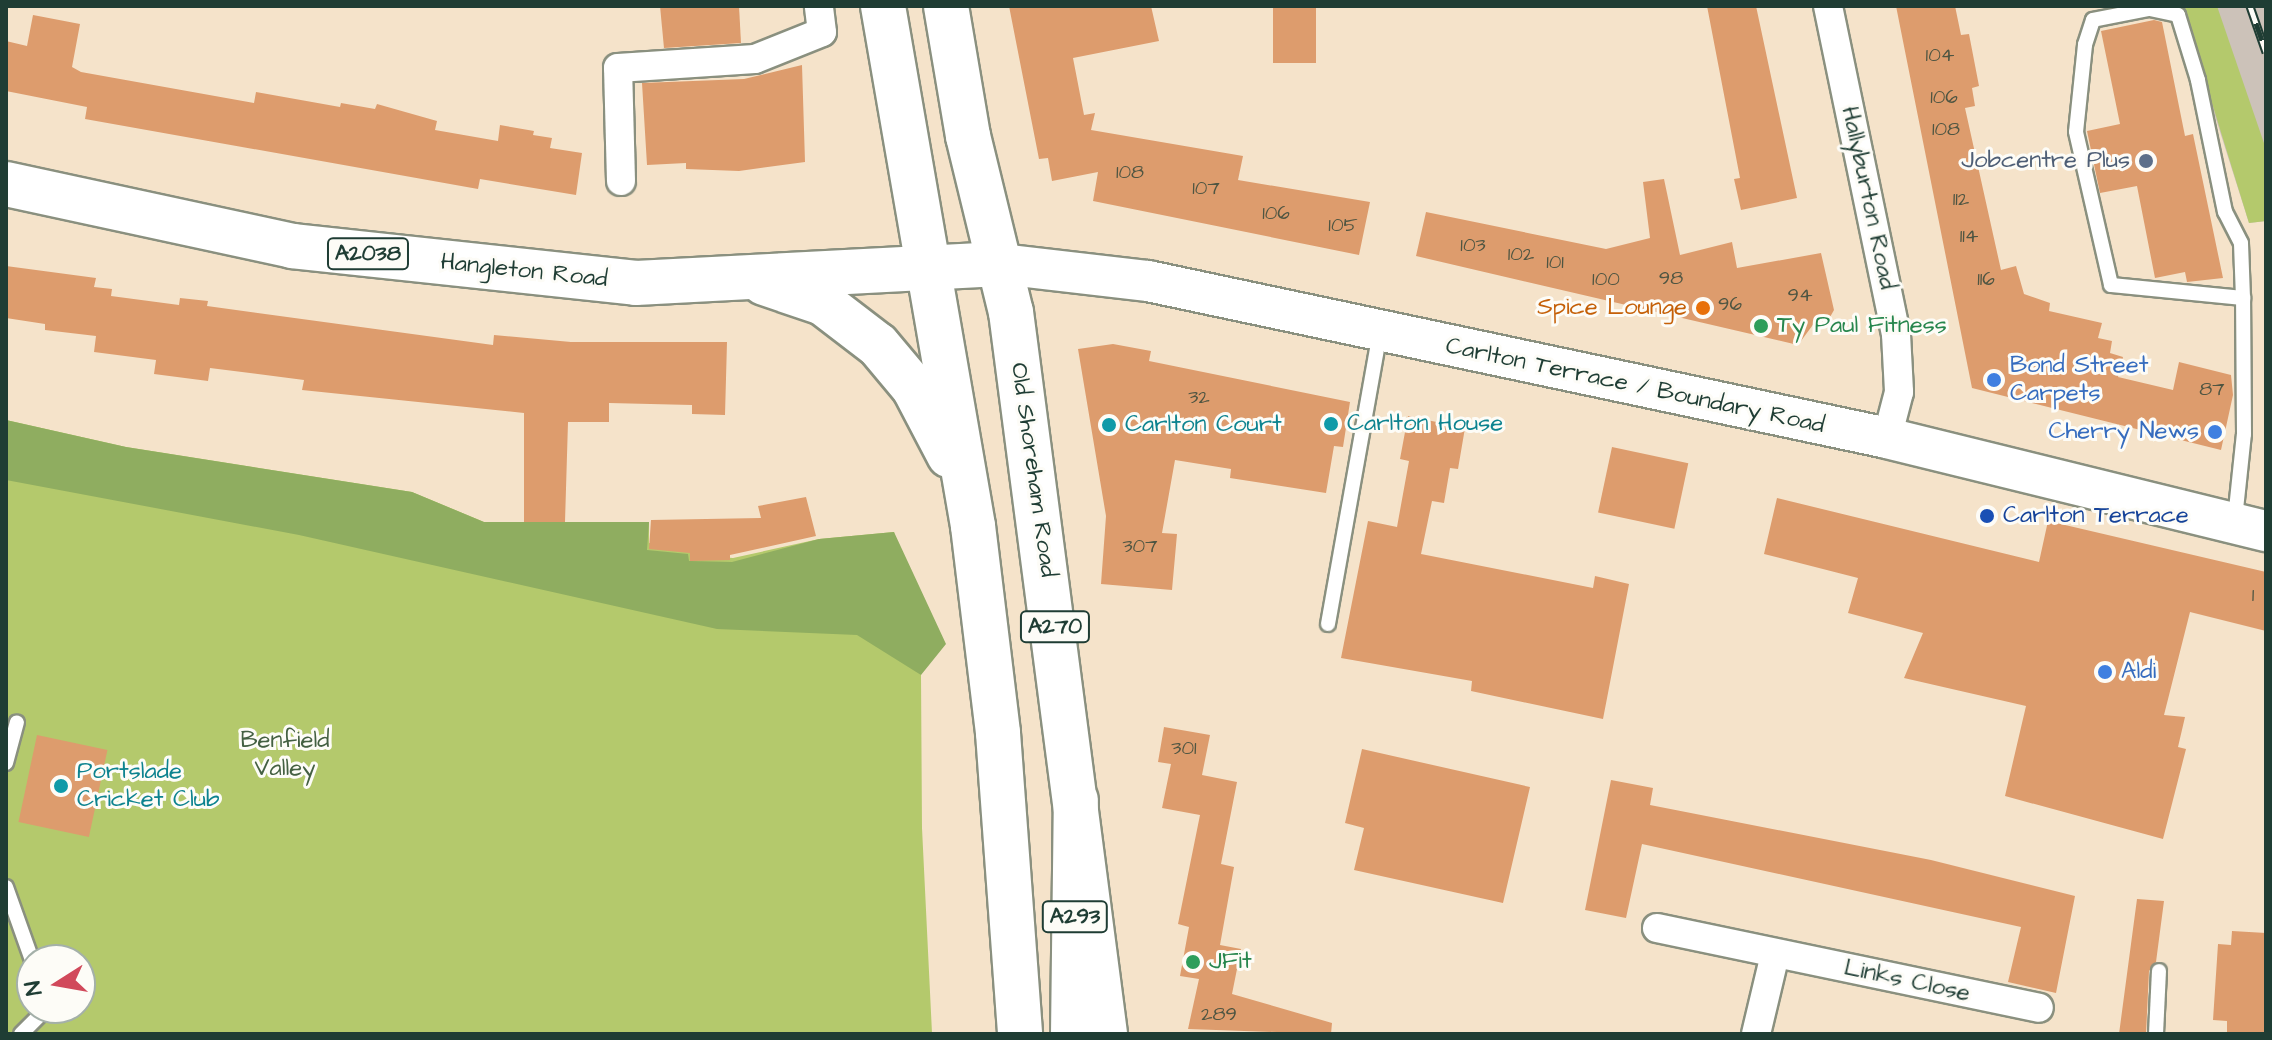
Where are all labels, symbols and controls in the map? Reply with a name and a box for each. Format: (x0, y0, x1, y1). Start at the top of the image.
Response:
house number: 104 (1926, 43, 1954, 67)
house number: 106 (1930, 85, 1958, 109)
street label: Hallyburton Road (1835, 104, 1901, 292)
house number: 108 (1932, 117, 1960, 141)
place label: Jobcentre Plus (1961, 147, 2130, 175)
marker: Jobcentre Plus (2137, 152, 2155, 170)
house number: 108 (1116, 160, 1144, 184)
house number: 107 (1192, 176, 1220, 200)
house number: 112 (1953, 187, 1969, 211)
house number: 106 (1262, 201, 1290, 225)
house number: 105 (1328, 213, 1358, 237)
house number: 114 (1960, 224, 1978, 248)
house number: 103 (1460, 233, 1486, 257)
road number: A2038 (326, 236, 410, 272)
house number: 102 (1508, 242, 1534, 266)
street label: Hangleton Road (439, 248, 609, 294)
house number: 101 (1546, 250, 1564, 274)
house number: 98 (1659, 266, 1683, 290)
house number: 100 (1592, 267, 1620, 291)
house number: 116 (1977, 267, 1995, 291)
house number: 94 (1788, 283, 1812, 307)
house number: 96 (1718, 292, 1742, 316)
place label: Spice Lounge (1537, 294, 1687, 322)
marker: Spice Lounge (1694, 299, 1712, 317)
place label: Ty Paul Fitness (1777, 312, 1947, 340)
marker: Ty Paul Fitness (1752, 317, 1770, 335)
street label: Carlton Terrace / Boundary Road (1443, 332, 1827, 440)
place label: Bond Street Carpets (2010, 352, 2149, 408)
street label: Old Shoreham Road (1004, 361, 1062, 579)
marker: Bond Street Carpets (1985, 371, 2003, 389)
house number: 87 (2199, 377, 2225, 401)
house number: 32 (1188, 385, 1210, 409)
place label: Carlton House (1347, 410, 1503, 438)
place label: Carlton Court (1125, 411, 1282, 439)
marker: Carlton House (1322, 415, 1340, 433)
marker: Carlton Court (1100, 416, 1118, 434)
place label: Cherry News (2048, 418, 2199, 446)
marker: Cherry News (2206, 423, 2224, 441)
place label: Carlton Terrace (2003, 502, 2189, 530)
marker: Carlton Terrace (1978, 507, 1996, 525)
house number: 307 (1122, 534, 1158, 558)
house number: 1 (2252, 583, 2254, 607)
road number: A270 (1019, 609, 1091, 645)
place label: Aldi (2121, 658, 2156, 686)
marker: Aldi (2096, 663, 2114, 681)
park label: Benfield Valley (241, 727, 329, 783)
house number: 301 (1171, 736, 1197, 760)
place label: Portslade Cricket Club (77, 758, 220, 814)
marker: Portslade Cricket Club (52, 777, 70, 795)
road number: A293 (1041, 899, 1109, 935)
north arrow (16, 944, 96, 1024)
place label: JFit (1209, 948, 1252, 976)
marker: JFit (1184, 953, 1202, 971)
street label: Links Close (1841, 954, 1973, 1008)
text: N (17, 979, 50, 998)
house number: 289 (1201, 1002, 1237, 1026)

